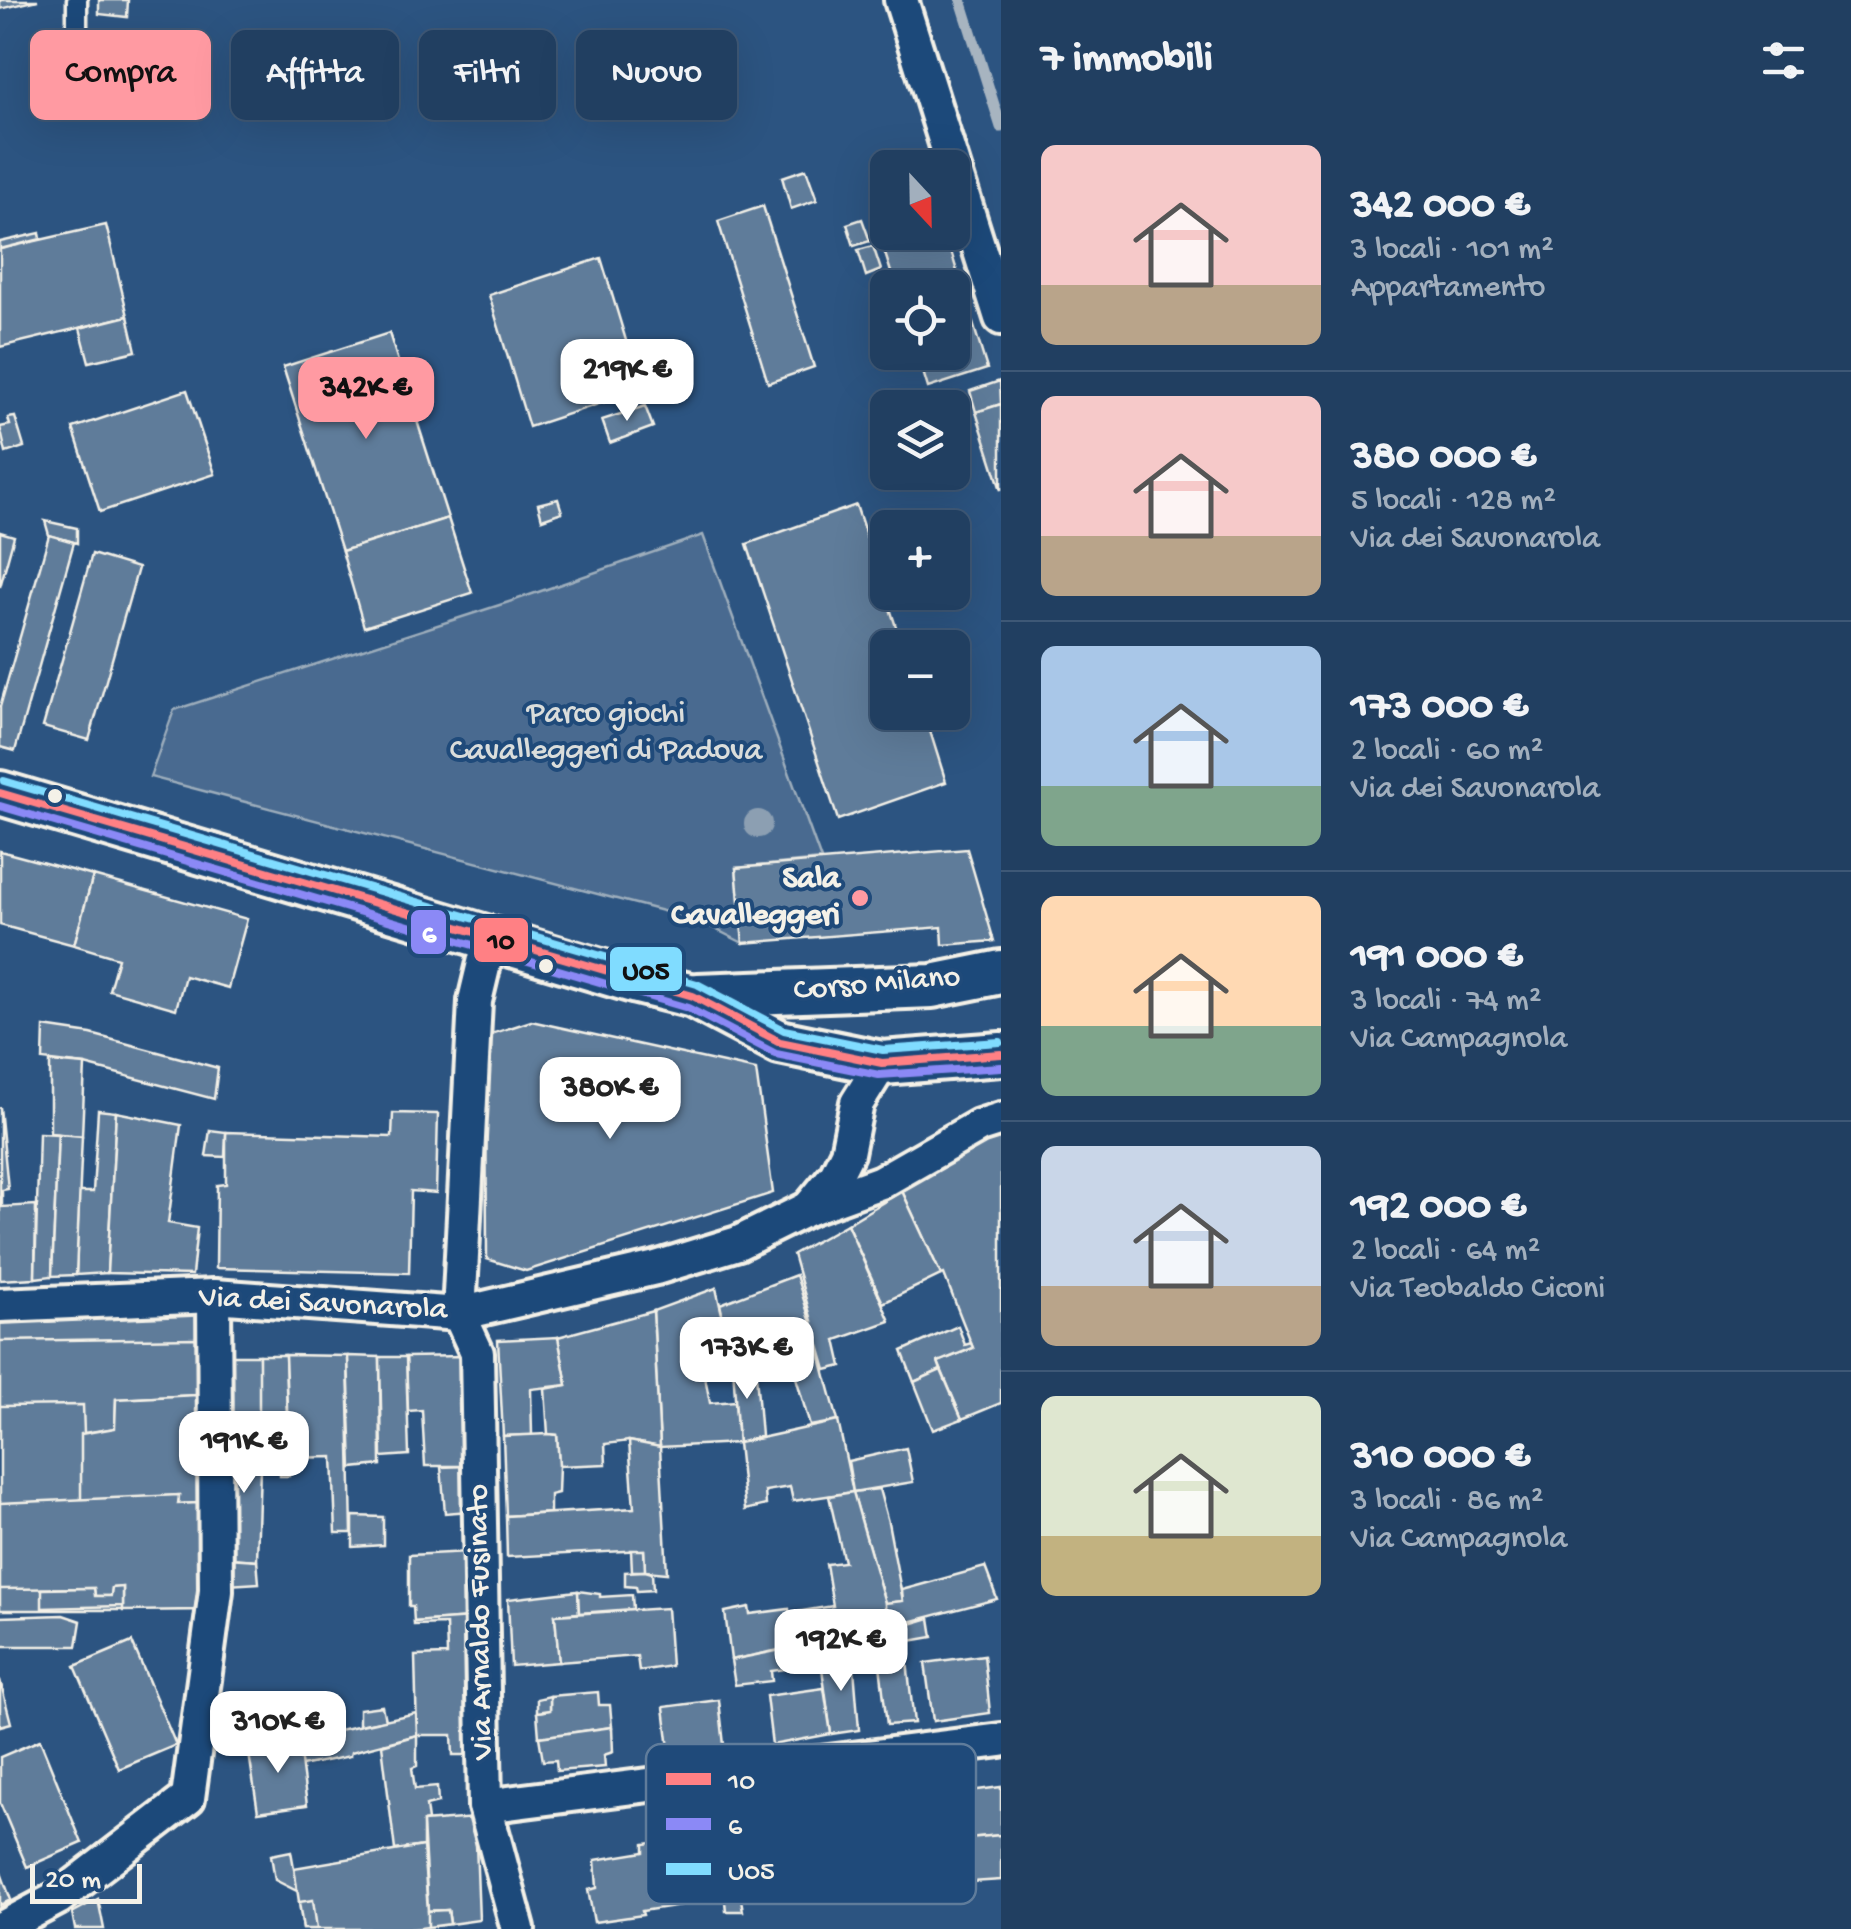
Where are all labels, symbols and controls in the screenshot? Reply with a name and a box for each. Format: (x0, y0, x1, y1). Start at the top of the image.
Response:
chip: Compra (30, 30, 211, 120)
chip: Affitta (231, 30, 399, 120)
chip: Filtri (419, 30, 556, 120)
chip: Nuovo (576, 30, 737, 120)
icon: filters (1756, 33, 1811, 88)
text: 7 immobili (1041, 36, 1213, 85)
north arrow (870, 150, 970, 250)
map controls (870, 150, 970, 730)
text: 342 000 € (1351, 183, 1530, 232)
icon: home (1121, 185, 1241, 305)
text: 3 locali · 101 m² (1351, 232, 1554, 270)
button: locate (870, 270, 970, 370)
text: Appartamento (1351, 270, 1545, 308)
pin: 219K € (546, 339, 708, 424)
text: 219K € (583, 352, 671, 390)
pin: 342K € (285, 357, 447, 442)
text: 342K € (320, 370, 412, 408)
button: layers (870, 390, 970, 490)
text: 380 000 € (1351, 434, 1536, 483)
icon: home (1121, 436, 1241, 556)
text: 5 locali · 128 m² (1351, 483, 1556, 521)
button: + (870, 510, 970, 610)
text: Via dei Savonarola (1351, 521, 1600, 559)
button: − (870, 630, 970, 730)
text: 173 000 € (1351, 684, 1528, 733)
icon: home (1121, 686, 1241, 806)
park label: Parco giochi Cavalleggeri di Padova (450, 696, 763, 771)
text: 2 locali · 60 m² (1351, 733, 1543, 771)
text: Via dei Savonarola (1351, 771, 1600, 809)
unlabelled marker (45, 786, 65, 806)
place label: Sala Cavalleggeri (671, 861, 842, 936)
marker: Sala Cavalleggeri (849, 887, 871, 909)
line badge: 6 (409, 908, 448, 956)
line badge: 10 (472, 916, 530, 964)
text: 6 (422, 920, 437, 953)
text: 10 (486, 927, 515, 960)
text: 191 000 € (1351, 934, 1522, 983)
icon: home (1121, 936, 1241, 1056)
line badge: U05 (608, 945, 684, 993)
unlabelled marker (536, 956, 556, 976)
text: U05 (623, 957, 670, 990)
street label: Corso Milano (792, 959, 962, 1011)
text: 3 locali · 74 m² (1351, 983, 1541, 1021)
text: Via Campagnola (1351, 1021, 1567, 1059)
pin: 380K € (529, 1057, 691, 1142)
text: 380K € (562, 1070, 658, 1108)
text: 192 000 € (1351, 1184, 1526, 1233)
icon: home (1121, 1186, 1241, 1306)
text: 2 locali · 64 m² (1351, 1233, 1540, 1271)
text: Via Teobaldo Ciconi (1351, 1271, 1605, 1309)
street label: Via dei Savonarola (197, 1279, 450, 1331)
pin: 173K € (666, 1317, 828, 1402)
text: 173K € (702, 1330, 792, 1368)
pin: 191K € (163, 1411, 325, 1496)
text: 191K € (201, 1424, 287, 1462)
text: 310 000 € (1351, 1434, 1530, 1483)
icon: home (1121, 1436, 1241, 1556)
text: 3 locali · 86 m² (1351, 1483, 1543, 1521)
street label: Via Arnaldo Fusinato (461, 1484, 503, 1761)
text: Via Campagnola (1351, 1521, 1567, 1559)
pin: 192K € (760, 1609, 922, 1694)
text: 192K € (797, 1622, 885, 1660)
pin: 310K € (197, 1691, 359, 1776)
text: 310K € (232, 1704, 324, 1742)
legend (646, 1744, 976, 1904)
text: 10 (727, 1767, 755, 1800)
text: 6 (728, 1812, 743, 1845)
text: U05 (728, 1857, 775, 1890)
scale bar (30, 1859, 142, 1904)
text: 20 m (45, 1865, 101, 1898)

